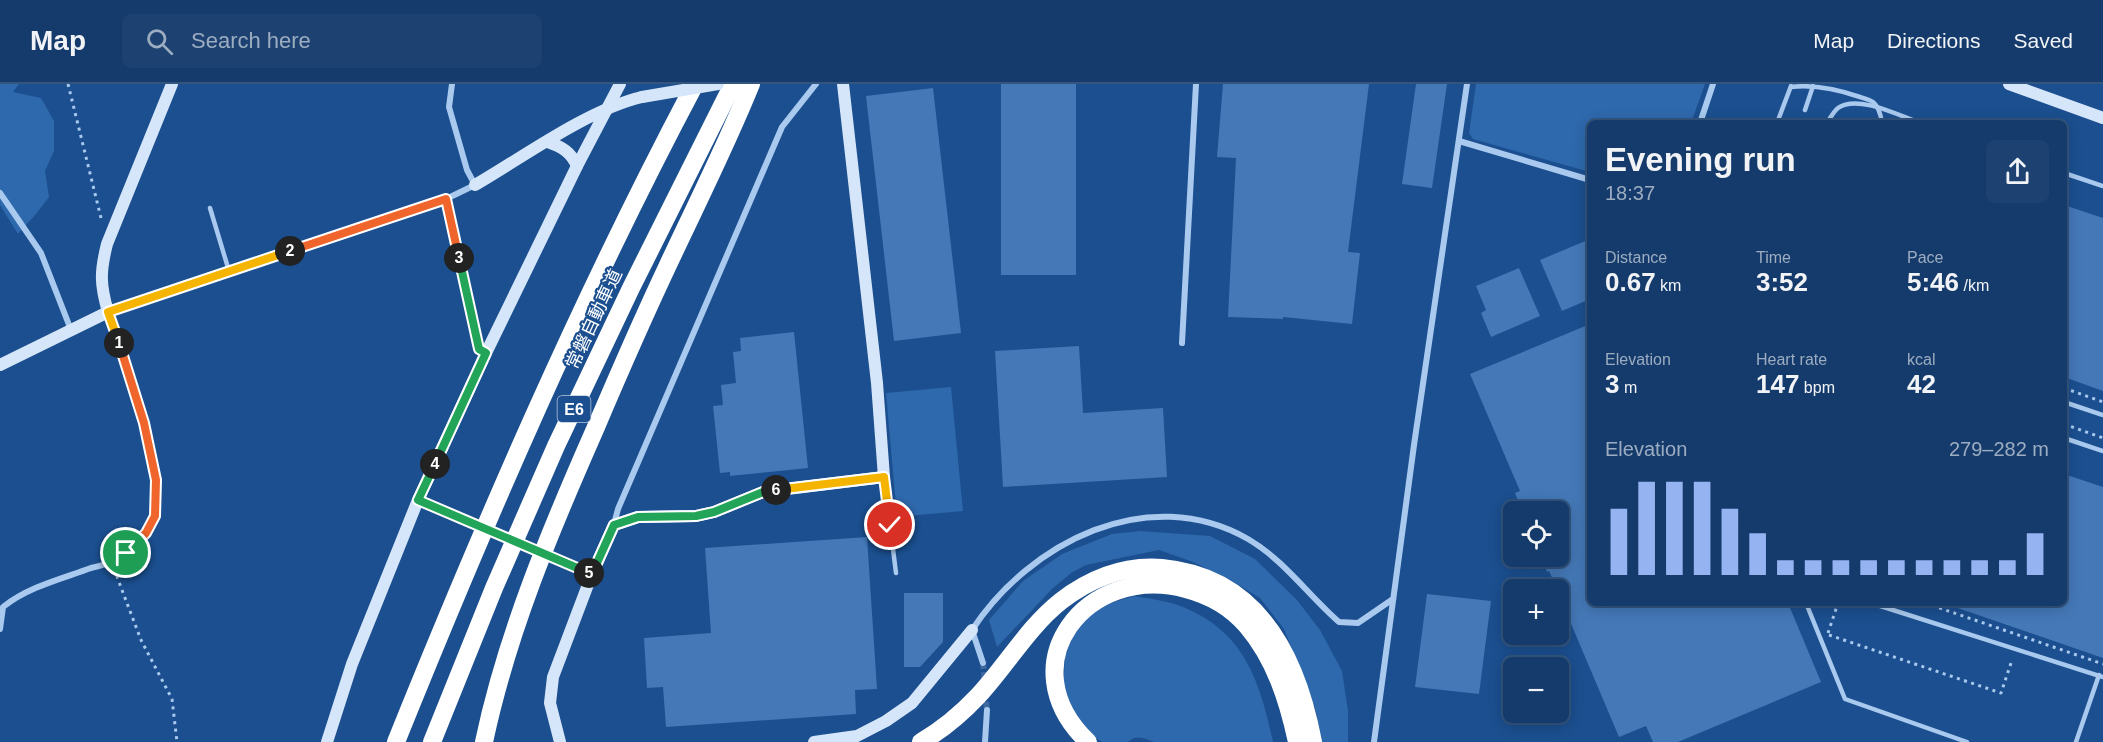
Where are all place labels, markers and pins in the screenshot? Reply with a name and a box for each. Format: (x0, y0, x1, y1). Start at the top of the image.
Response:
pin: 2 (275, 236, 305, 266)
pin: 3 (444, 243, 474, 273)
pin: 1 (104, 328, 134, 358)
pin: 4 (420, 449, 450, 479)
pin: 6 (761, 475, 791, 505)
pin (864, 499, 915, 550)
pin (100, 527, 151, 578)
pin: 5 (574, 558, 604, 588)

